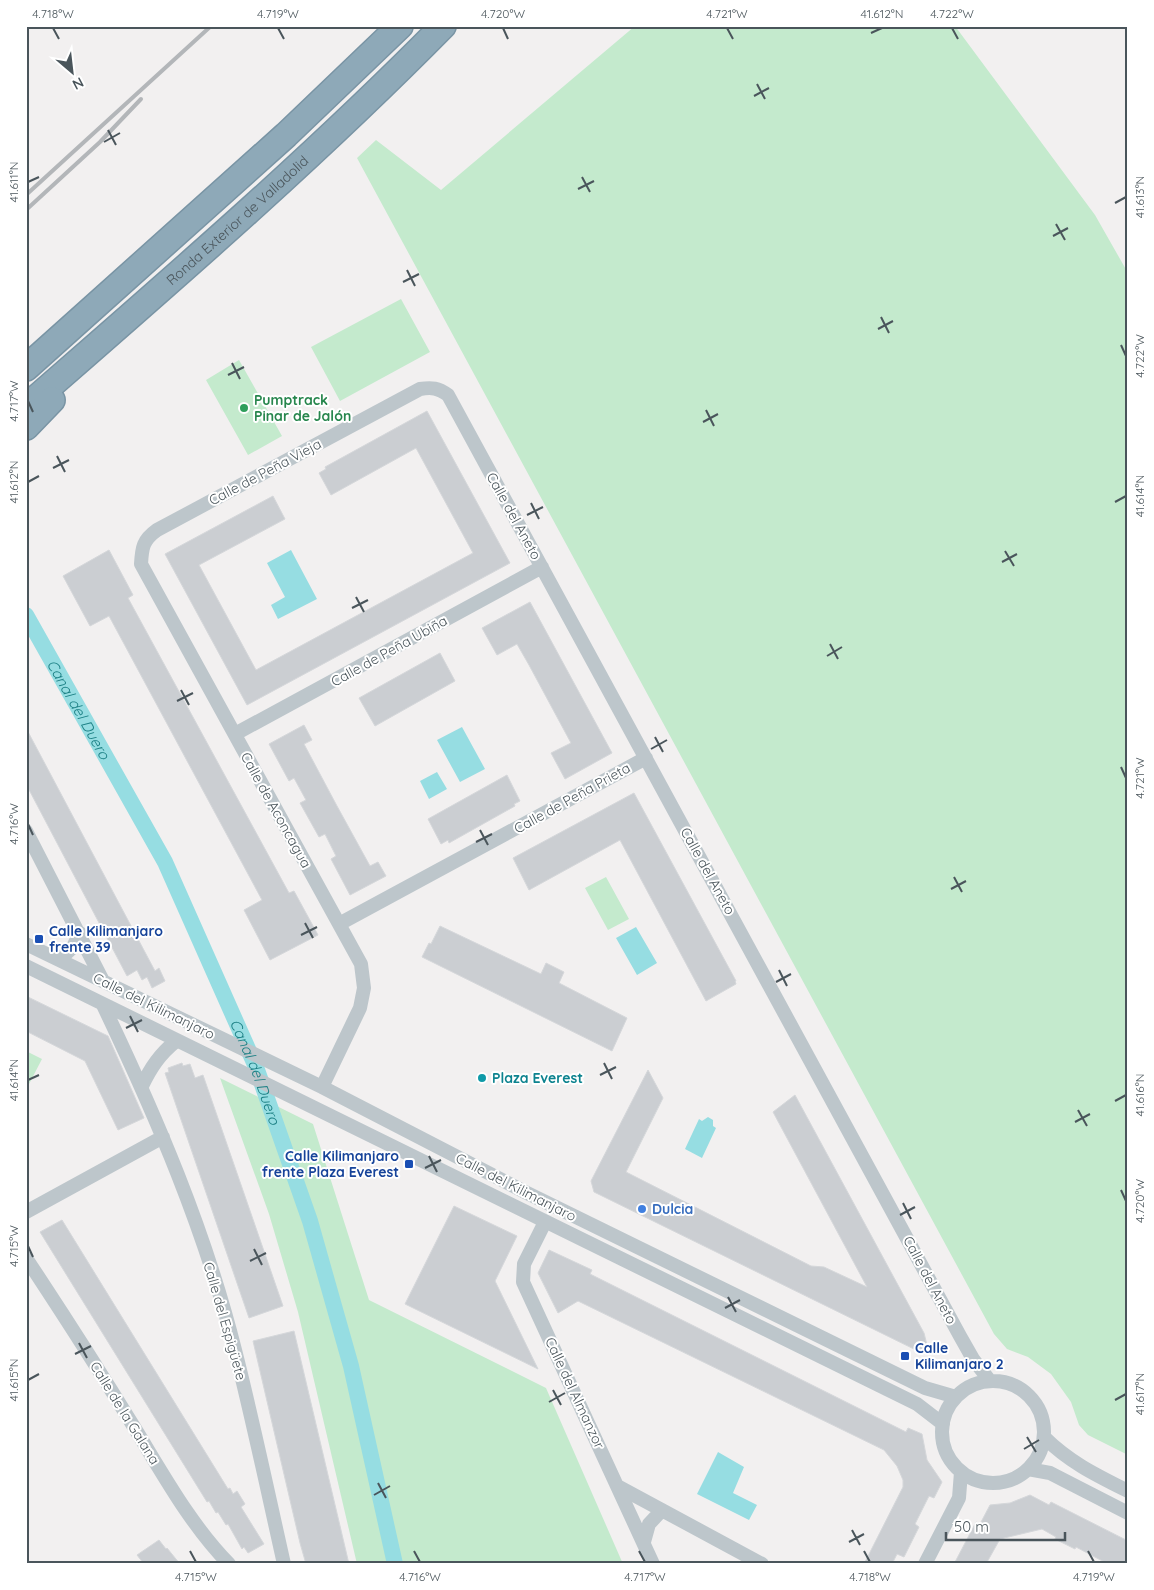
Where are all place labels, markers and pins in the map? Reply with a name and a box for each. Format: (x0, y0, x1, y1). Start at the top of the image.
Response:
place label: Pumptrack Pinar de Jalón (254, 391, 351, 425)
marker: Pumptrack Pinar de Jalón (238, 402, 250, 414)
place label: Calle Kilimanjaro frente 39 (49, 922, 163, 956)
marker: Calle Kilimanjaro frente 39 (33, 933, 45, 945)
place label: Plaza Everest (492, 1069, 583, 1087)
marker: Plaza Everest (476, 1072, 488, 1084)
place label: Calle Kilimanjaro frente Plaza Everest (262, 1147, 399, 1181)
marker: Calle Kilimanjaro frente Plaza Everest (403, 1158, 415, 1170)
place label: Dulcia (652, 1200, 693, 1218)
marker: Dulcia (636, 1203, 648, 1215)
place label: Calle Kilimanjaro 2 (915, 1339, 1004, 1373)
marker: Calle Kilimanjaro 2 (899, 1350, 911, 1362)

